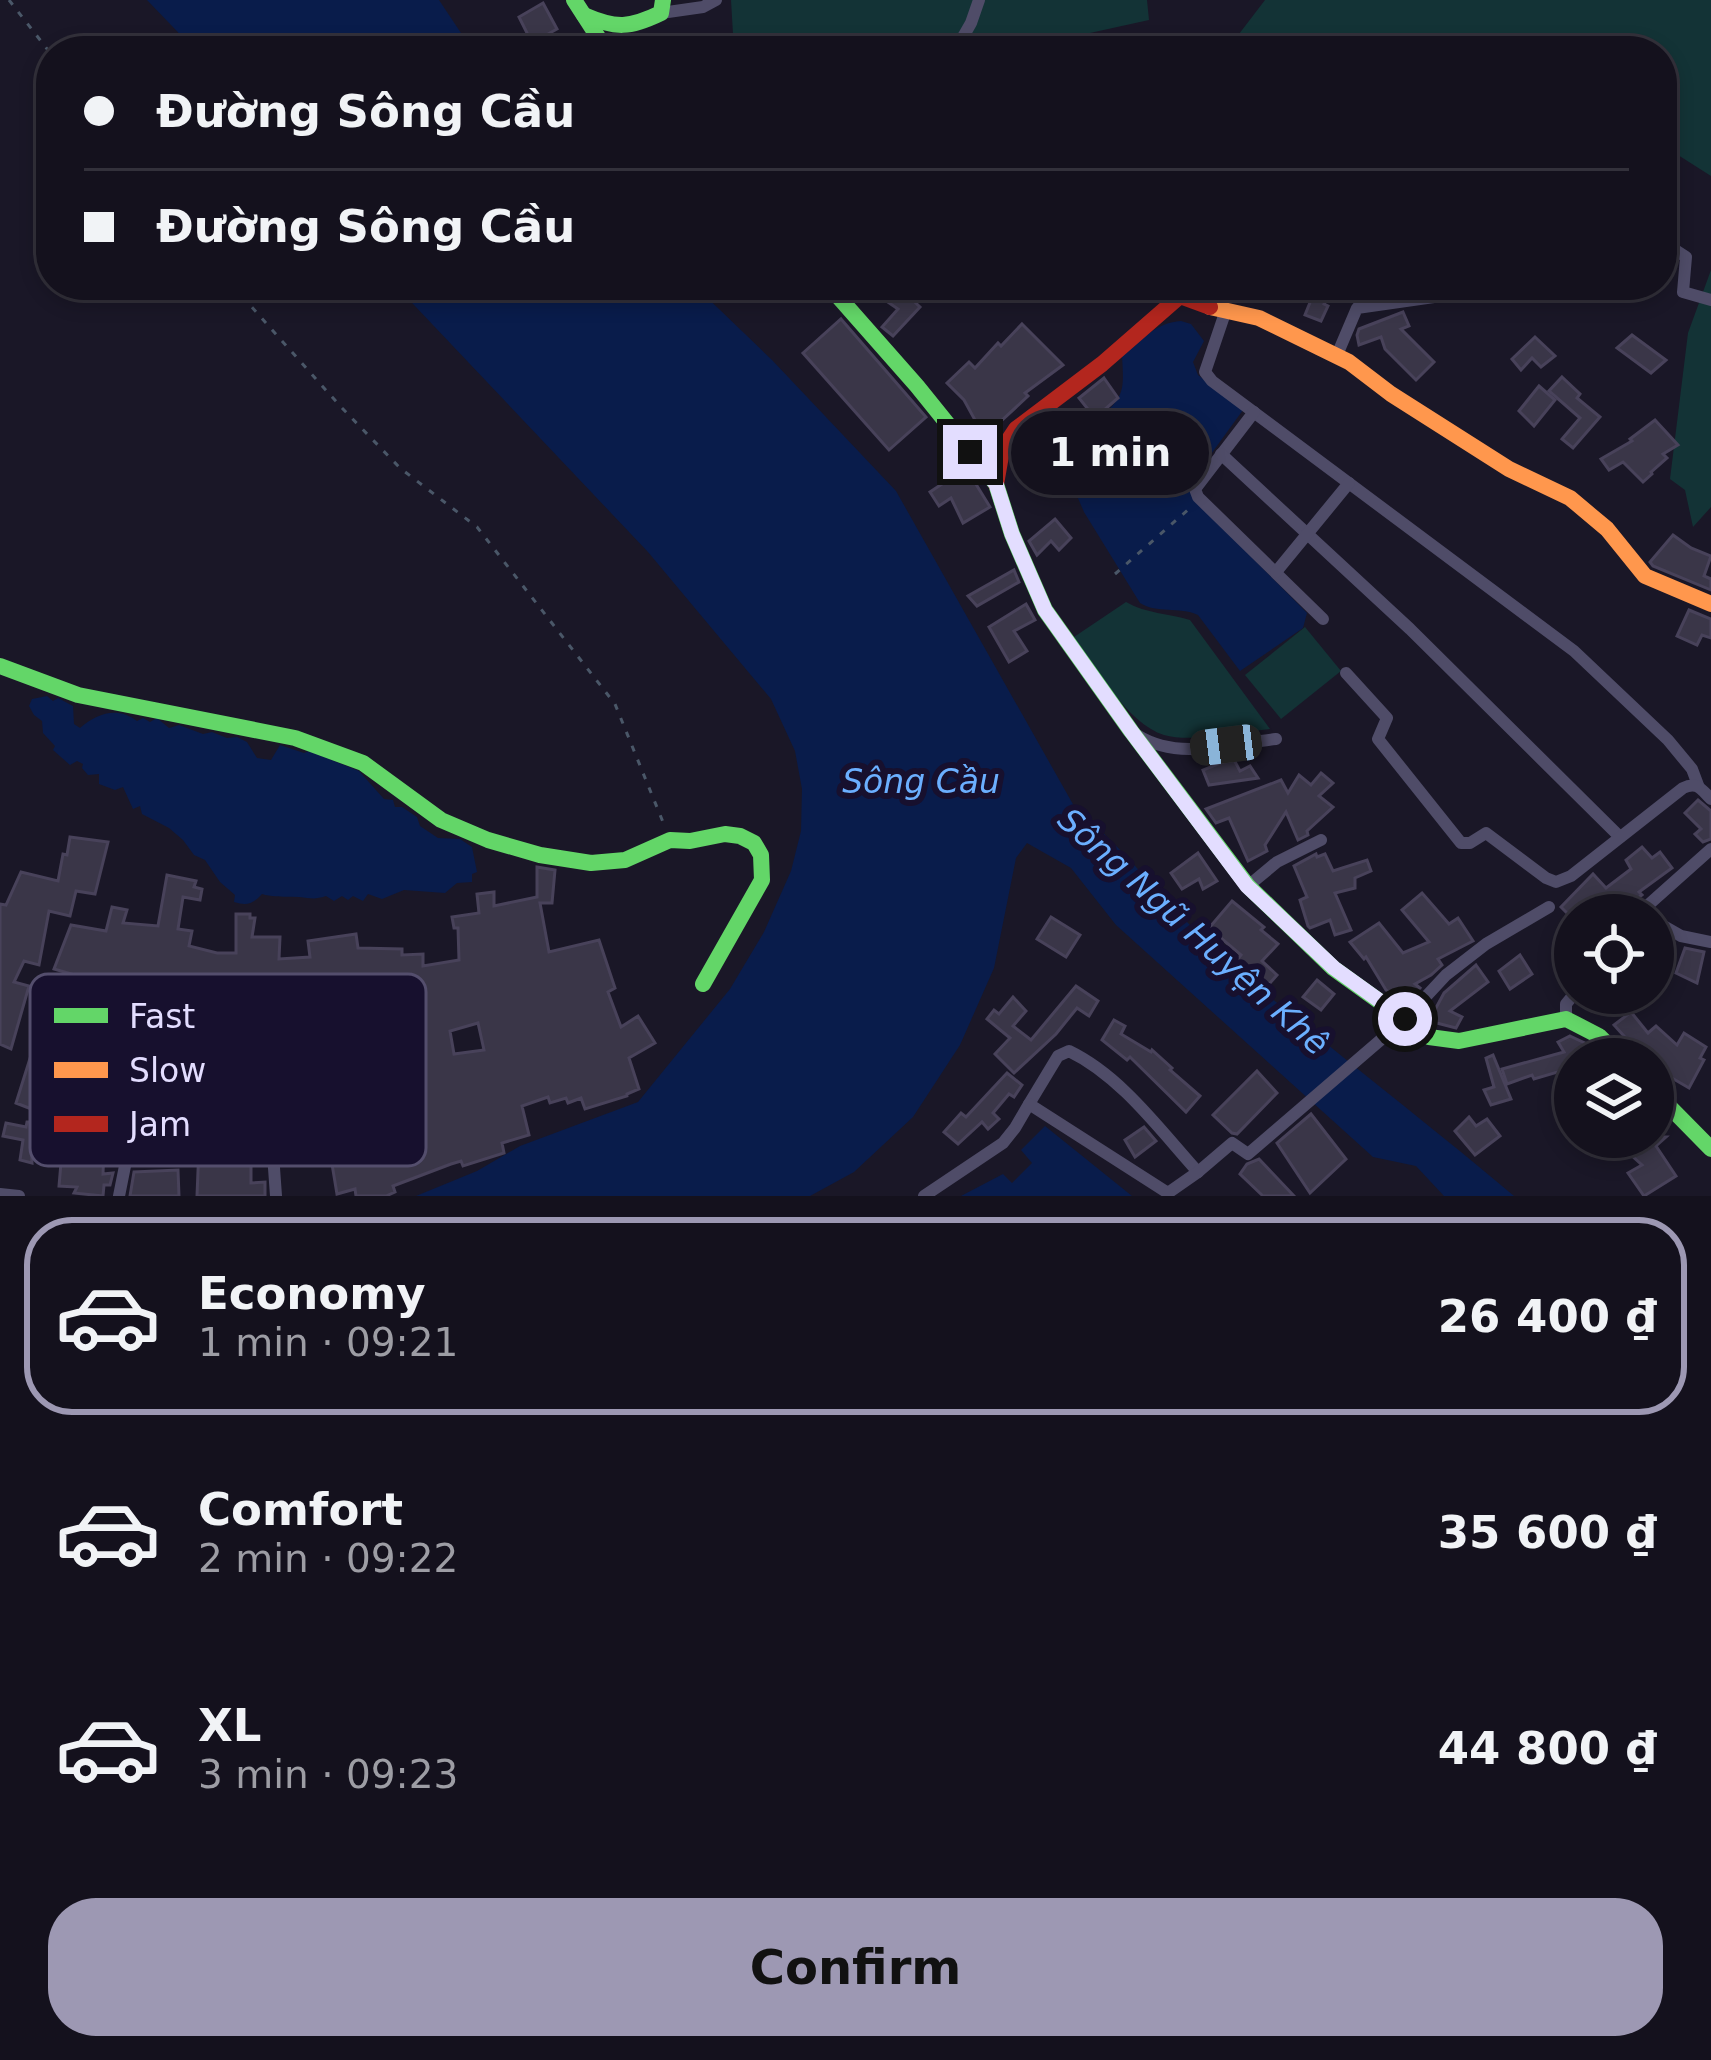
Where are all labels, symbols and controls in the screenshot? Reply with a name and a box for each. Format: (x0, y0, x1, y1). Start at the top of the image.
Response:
text: Đường Sông Cầu (156, 85, 575, 138)
text: Đường Sông Cầu (156, 200, 575, 253)
callout: 1 min (1012, 410, 1210, 494)
route end (943, 425, 997, 479)
text: 1 min (1049, 430, 1171, 475)
car (1188, 723, 1264, 767)
water label: Sông Cầu (842, 762, 1000, 801)
water label: Sông Ngũ Huyện Khê (1050, 800, 1337, 1063)
map controls (1554, 894, 1674, 1158)
button: locate (1554, 894, 1674, 1014)
legend (30, 974, 426, 1166)
route start (1378, 992, 1432, 1046)
text: Fast (129, 997, 195, 1036)
button: layers (1554, 1038, 1674, 1158)
text: Slow (129, 1051, 206, 1090)
text: Jam (127, 1105, 191, 1144)
icon: car (54, 1262, 162, 1370)
text: Economy (198, 1267, 426, 1320)
text: 26 400 ₫ (1438, 1290, 1657, 1343)
text: 1 min · 09:21 (198, 1320, 458, 1365)
icon: car (54, 1478, 162, 1586)
text: Comfort (198, 1483, 403, 1536)
text: 35 600 ₫ (1438, 1506, 1657, 1559)
text: 2 min · 09:22 (198, 1536, 458, 1581)
icon: car (54, 1694, 162, 1802)
text: XL (198, 1699, 261, 1752)
text: 44 800 ₫ (1438, 1722, 1657, 1775)
text: 3 min · 09:23 (198, 1752, 458, 1797)
button: Confirm (48, 1898, 1663, 2036)

